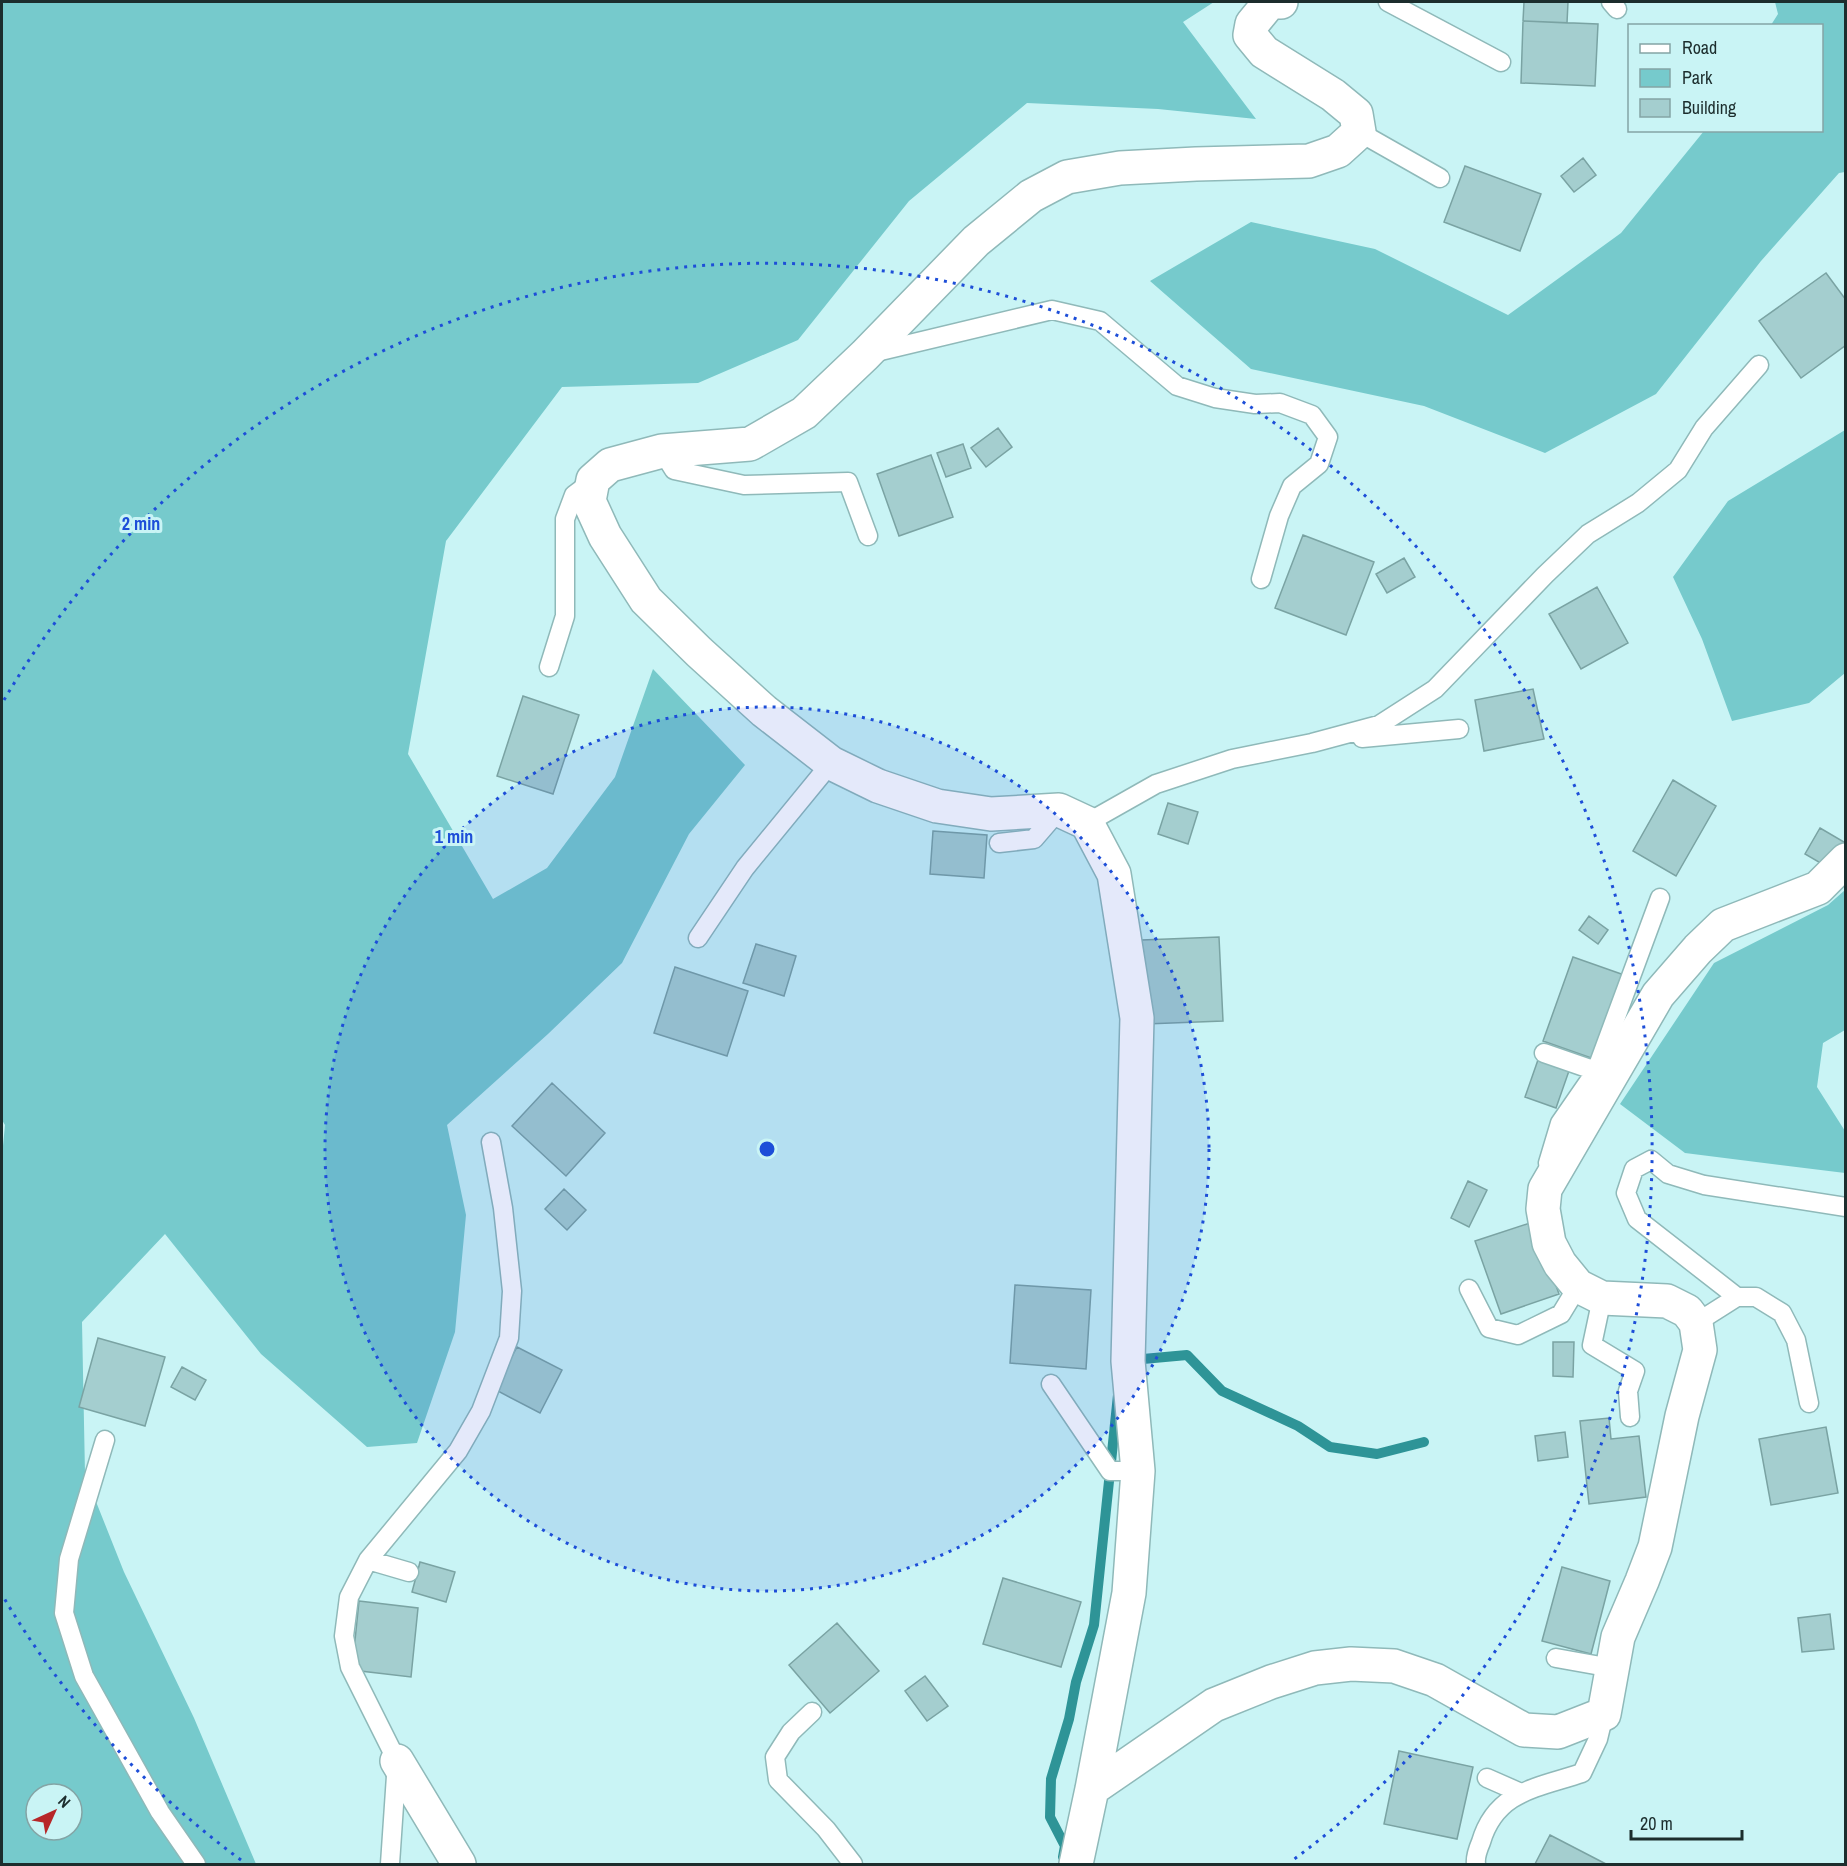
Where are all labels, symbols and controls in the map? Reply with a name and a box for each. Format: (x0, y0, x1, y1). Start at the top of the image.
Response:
legend (1628, 24, 1823, 132)
text: Road (1682, 35, 1717, 60)
text: Park (1682, 65, 1713, 90)
text: Building (1682, 95, 1737, 120)
text: 2 min (122, 511, 160, 536)
text: 1 min (435, 824, 473, 849)
centre of rings (757, 1139, 777, 1159)
north arrow (24, 1782, 84, 1842)
text: N (53, 1790, 76, 1813)
scale bar (1631, 1803, 1742, 1841)
text: 20 m (1640, 1811, 1673, 1836)

